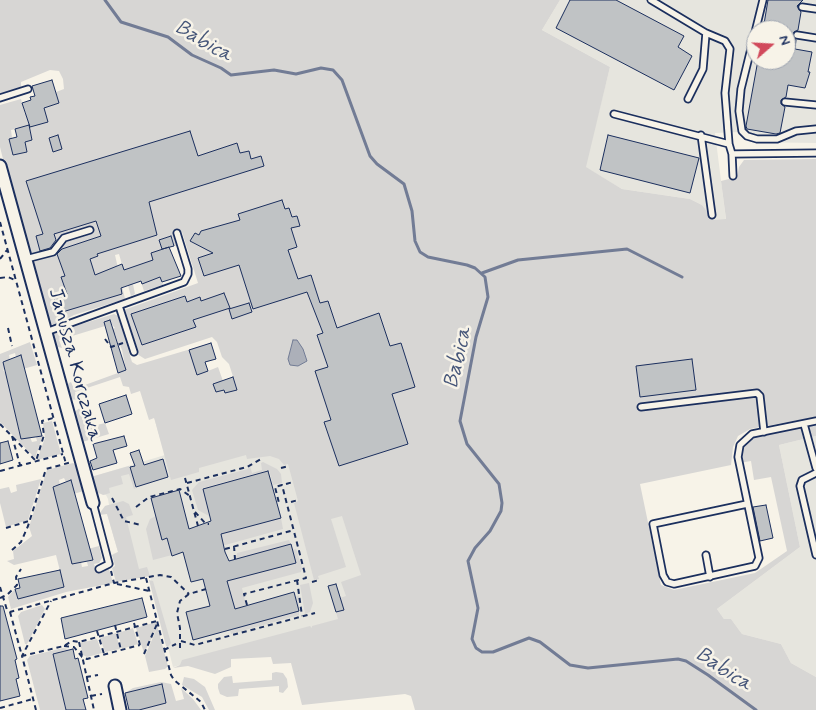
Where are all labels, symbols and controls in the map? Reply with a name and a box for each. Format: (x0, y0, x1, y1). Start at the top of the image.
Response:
water label: Babica (170, 16, 236, 68)
north arrow (746, 20, 796, 70)
text: N (774, 33, 794, 48)
street label: Janusza Korczaka (42, 286, 106, 444)
water label: Babica (440, 325, 478, 391)
water label: Babica (690, 642, 756, 698)

